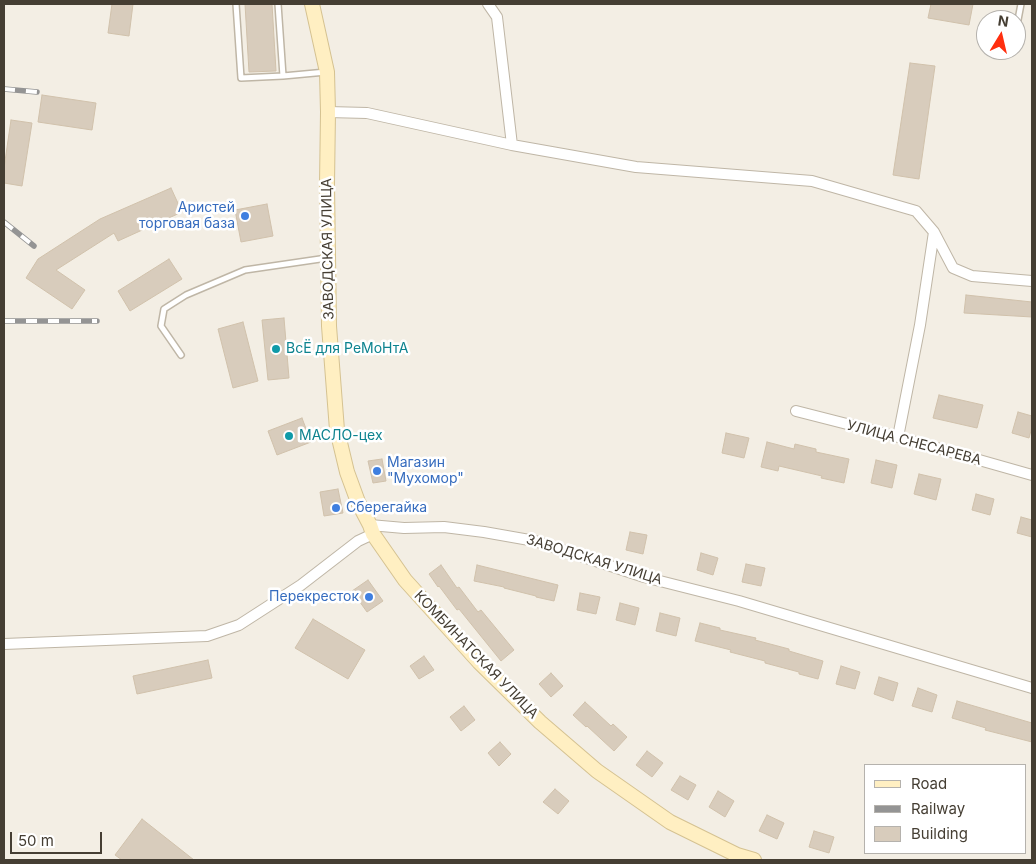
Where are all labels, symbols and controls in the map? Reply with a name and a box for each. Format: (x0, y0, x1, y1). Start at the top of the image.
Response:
north arrow (976, 10, 1026, 60)
text: N (997, 11, 1010, 30)
street label: ЗАВОДСКАЯ УЛИЦА (318, 178, 338, 320)
place label: Аристей торговая база (139, 200, 235, 232)
marker: Аристей торговая база (239, 210, 251, 222)
place label: ВсЁ для РеМоНтА (286, 341, 408, 357)
marker: ВсЁ для РеМоНтА (270, 343, 282, 355)
street label: УЛИЦА СНЕСАРЕВА (845, 417, 983, 469)
place label: МАСЛО-цех (299, 428, 383, 444)
marker: МАСЛО-цех (283, 430, 295, 442)
place label: Магазин "Мухомор" (387, 455, 464, 488)
marker: Магазин "Мухомор" (371, 465, 383, 477)
place label: Сберегайка (346, 500, 427, 516)
marker: Сберегайка (330, 502, 342, 514)
street label: ЗАВОДСКАЯ УЛИЦА (524, 531, 664, 589)
street label: КОМБИНАТСКАЯ УЛИЦА (411, 588, 541, 722)
place label: Перекресток (269, 589, 359, 605)
marker: Перекресток (363, 591, 375, 603)
legend (864, 764, 1026, 854)
text: Road (911, 774, 947, 793)
text: Railway (911, 799, 965, 818)
scale bar (12, 822, 105, 854)
text: Building (911, 824, 968, 843)
text: 50 m (18, 831, 54, 850)

